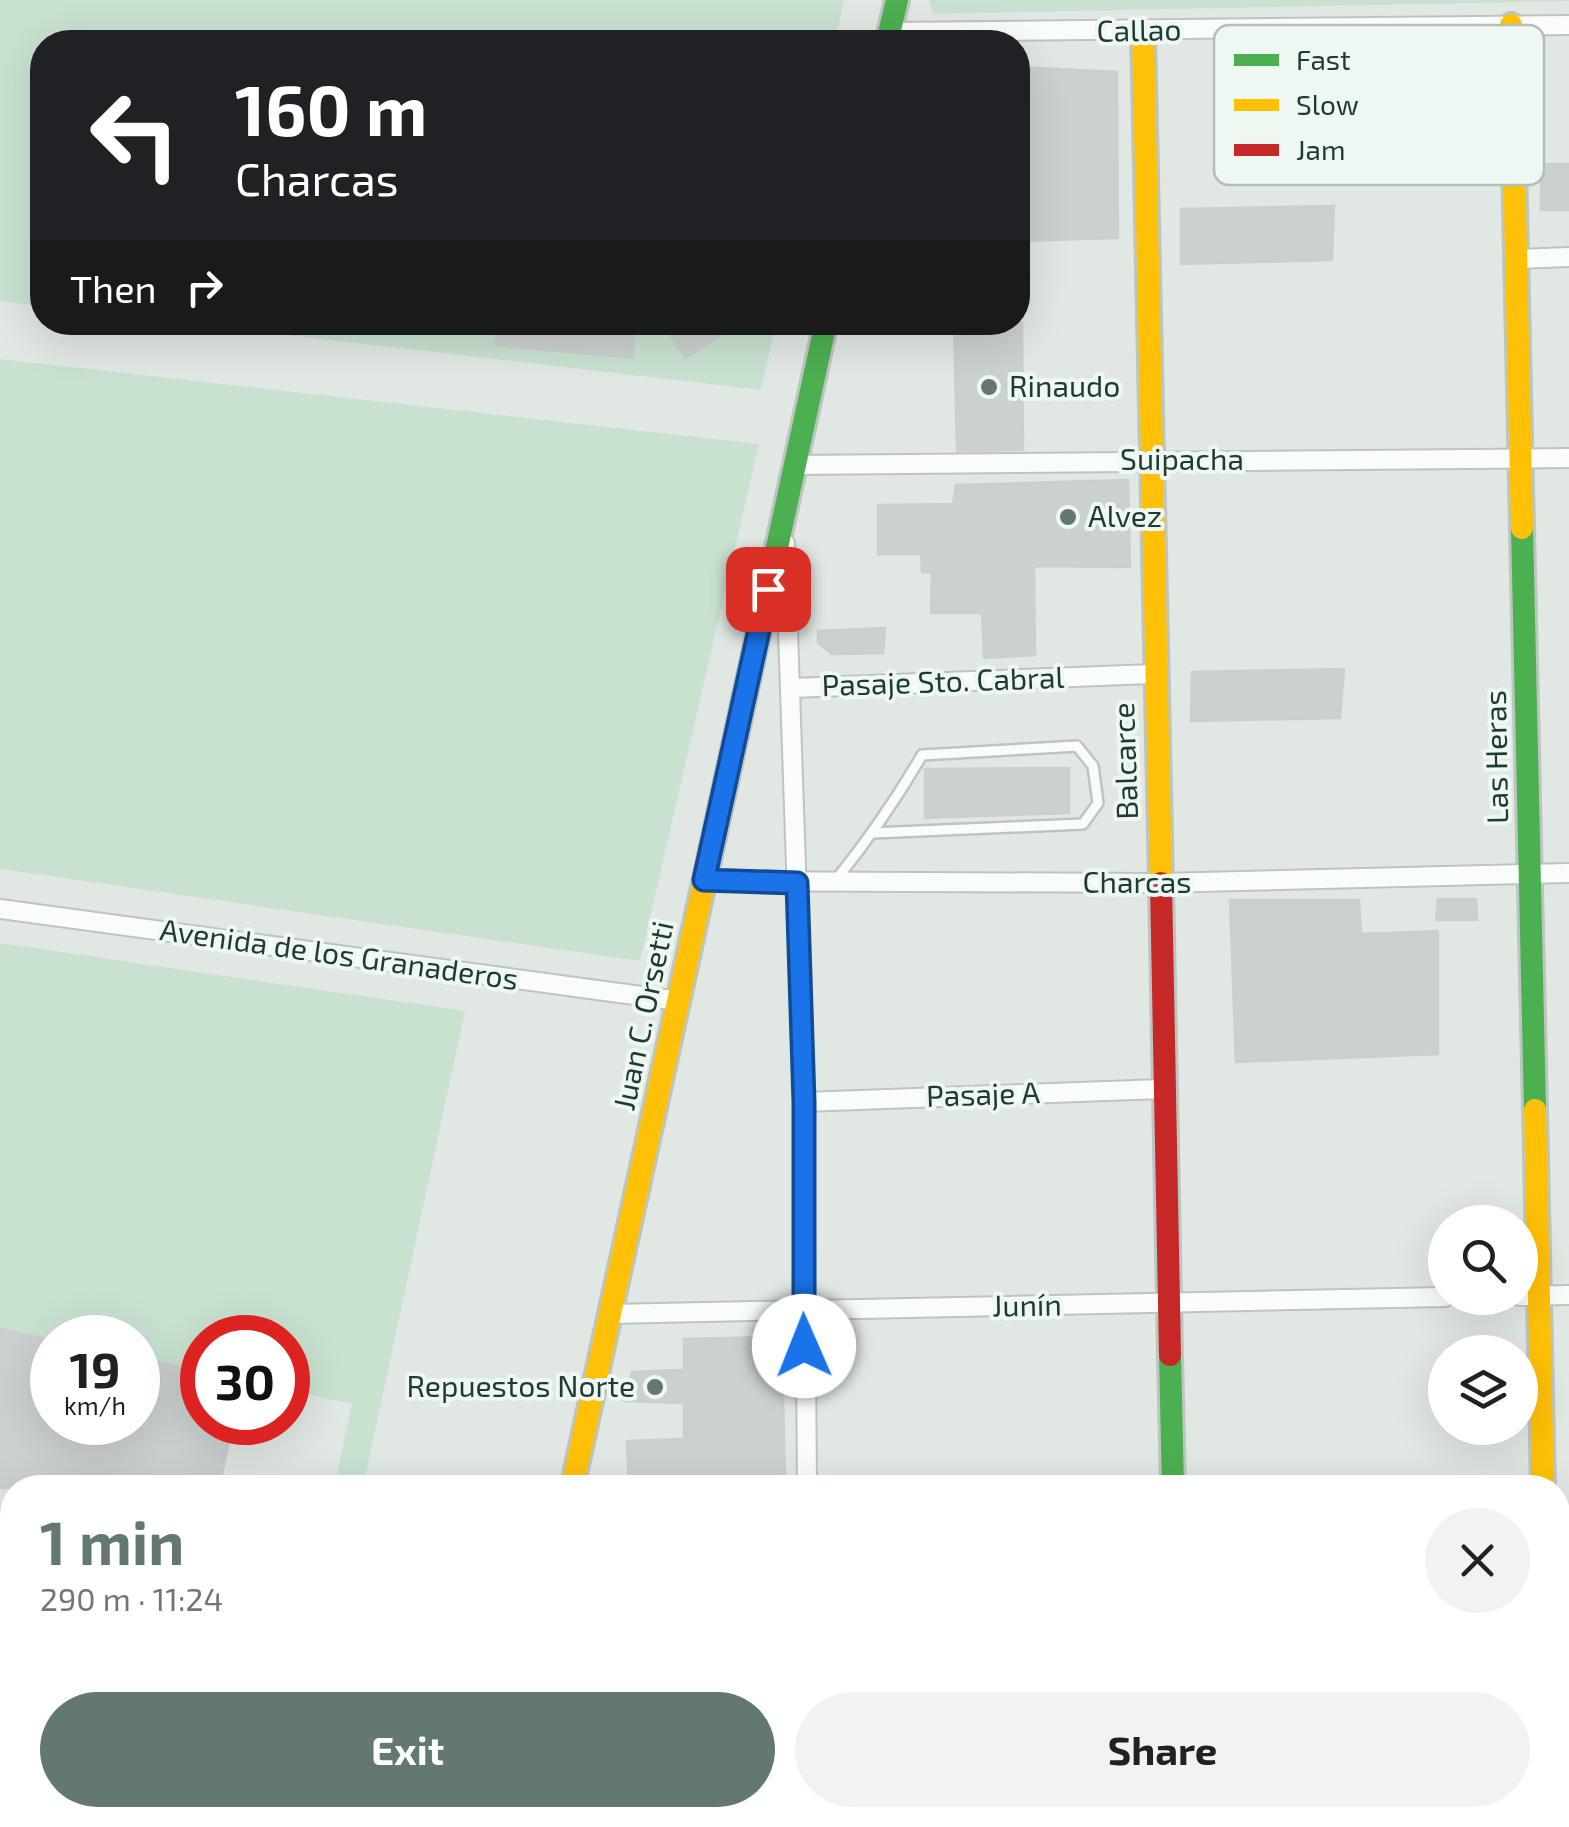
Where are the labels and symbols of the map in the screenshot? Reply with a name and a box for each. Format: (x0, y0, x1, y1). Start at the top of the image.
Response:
street label: Callao (1096, 10, 1182, 48)
legend (1214, 25, 1544, 185)
text: Fast (1296, 42, 1351, 76)
text: Slow (1296, 87, 1359, 121)
text: Jam (1296, 132, 1345, 166)
place label: Rinaudo (1009, 367, 1120, 403)
marker: Rinaudo (978, 376, 1000, 398)
street label: Suipacha (1120, 440, 1244, 476)
place label: Alvez (1088, 497, 1162, 533)
marker: Alvez (1057, 506, 1079, 528)
pin (726, 547, 811, 632)
street label: Pasaje Sto. Cabral (821, 658, 1065, 702)
street label: Las Heras (1476, 690, 1514, 824)
street label: Balcarce (1104, 702, 1144, 820)
street label: Charcas (1082, 863, 1192, 899)
street label: Avenida de los Granaderos (158, 910, 521, 996)
street label: Juan C. Orsetti (604, 918, 680, 1113)
street label: Pasaje A (925, 1073, 1041, 1113)
street label: Junín (992, 1285, 1062, 1323)
position arrow (752, 1294, 856, 1398)
speed limit sign: 30 (180, 1315, 310, 1445)
place label: Repuestos Norte (406, 1367, 635, 1403)
marker: Repuestos Norte (644, 1376, 666, 1398)

